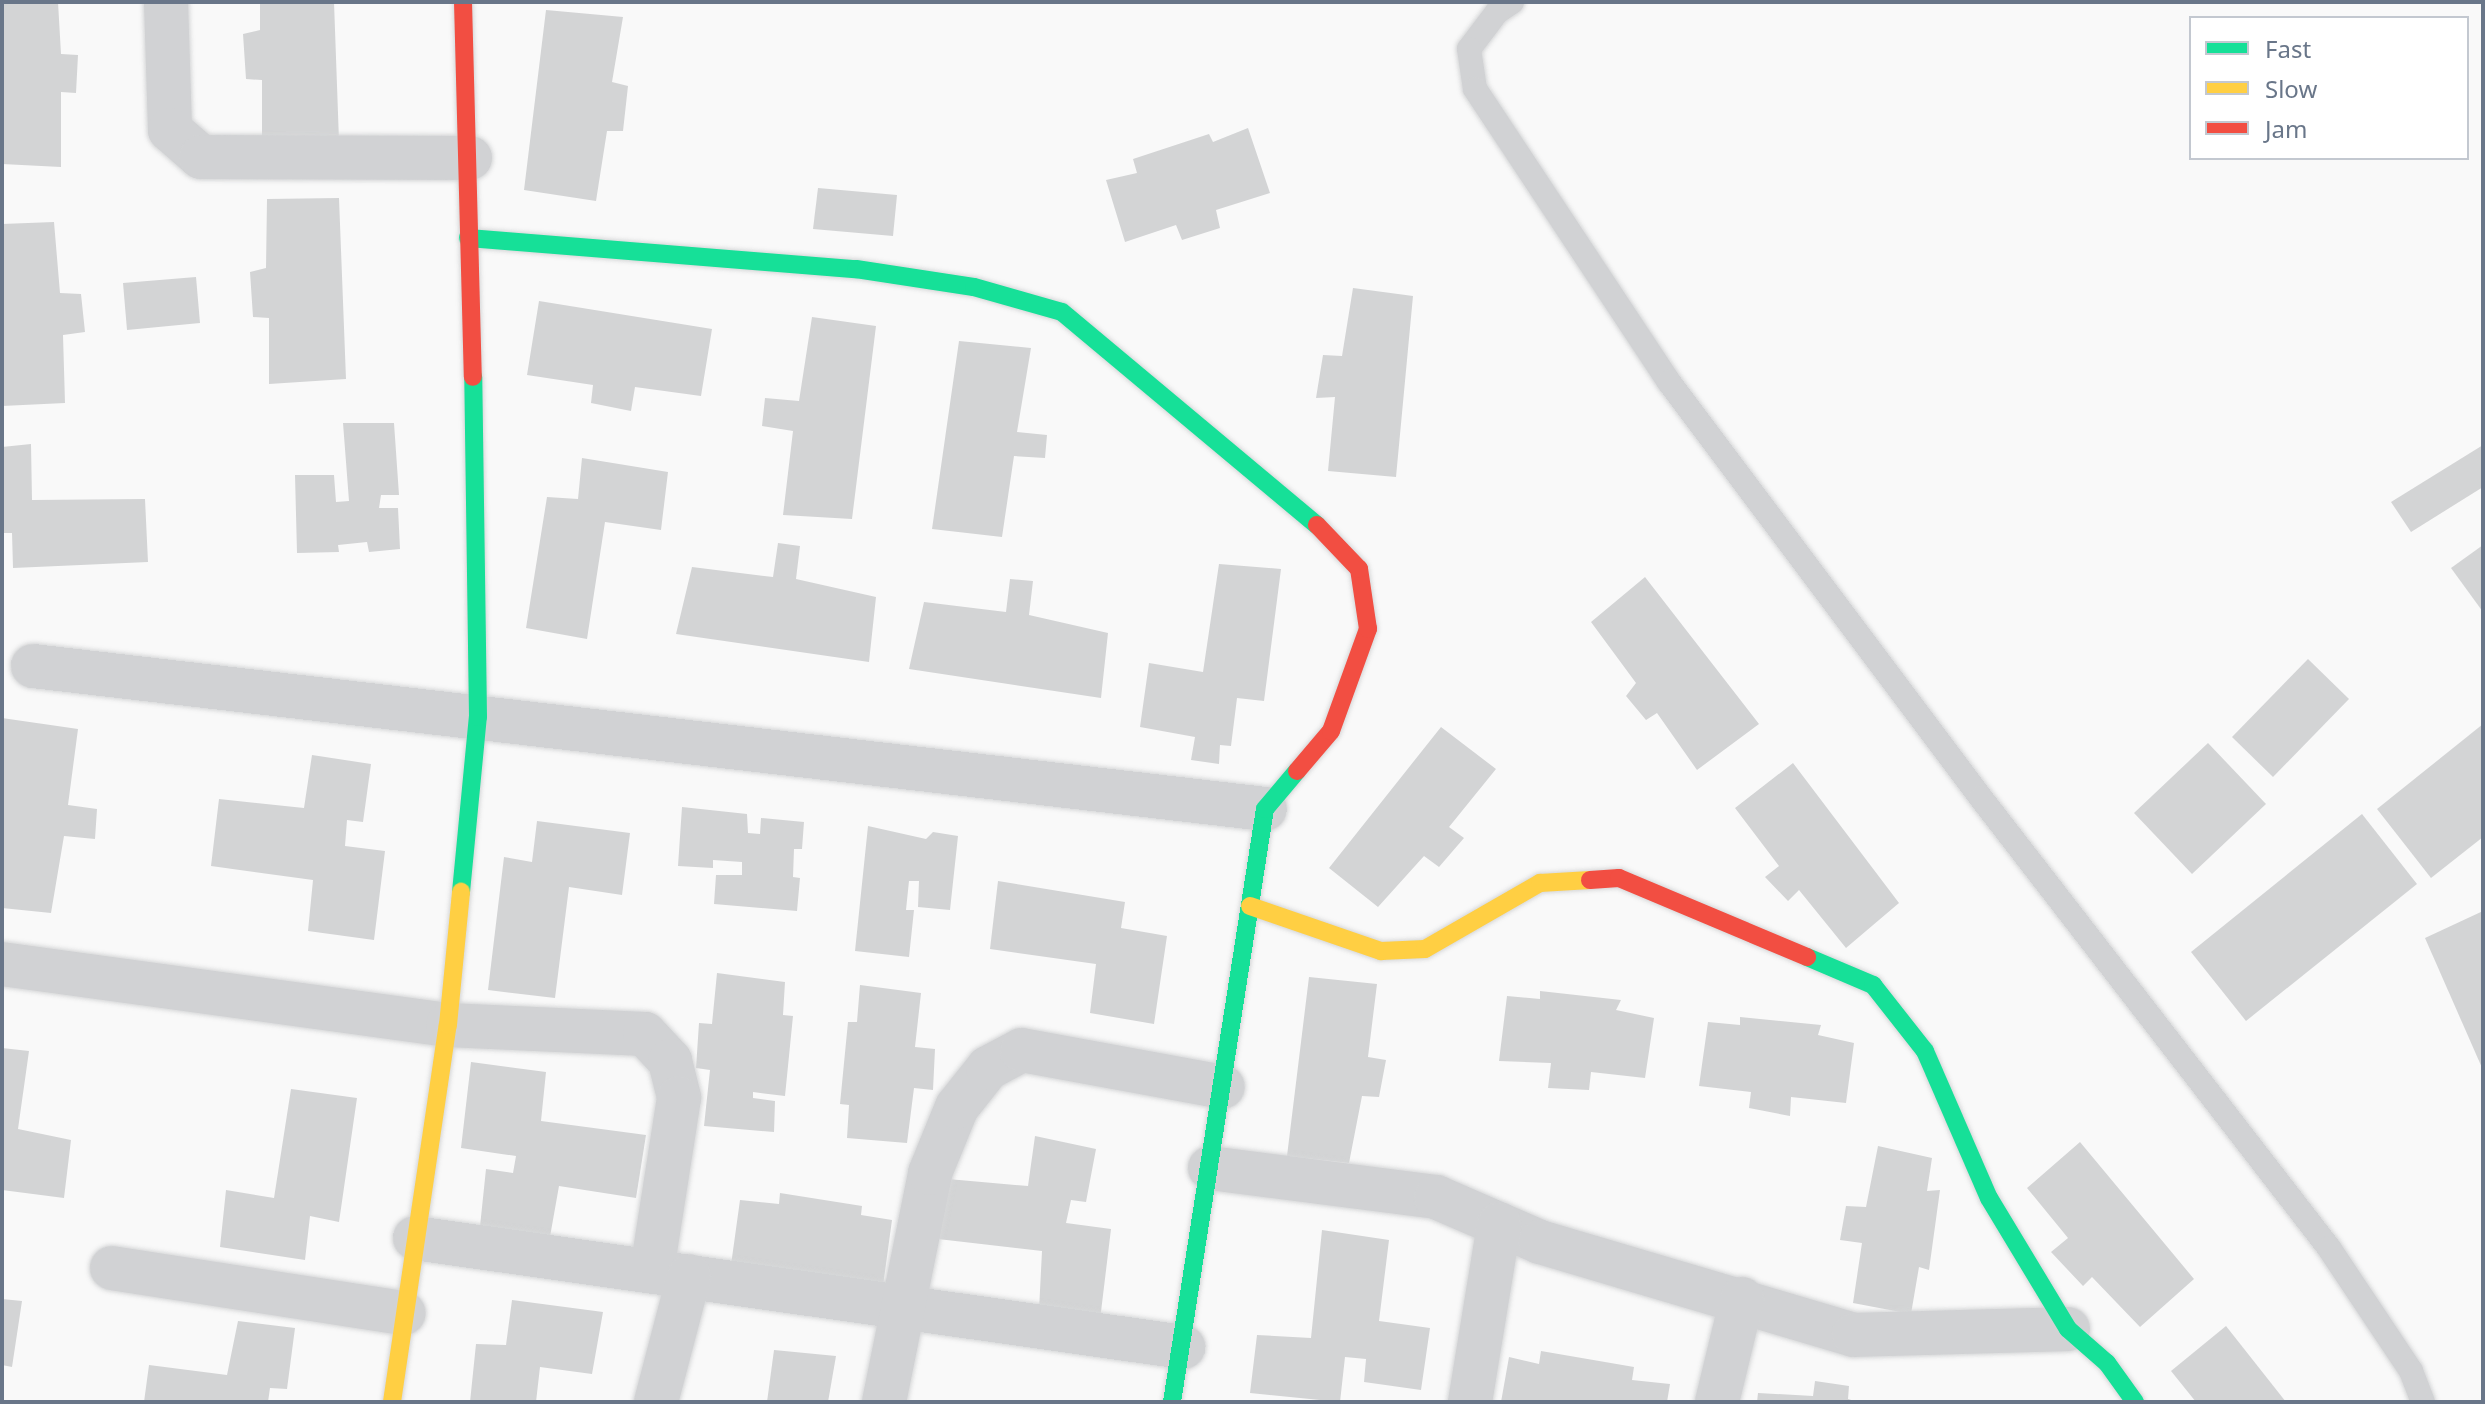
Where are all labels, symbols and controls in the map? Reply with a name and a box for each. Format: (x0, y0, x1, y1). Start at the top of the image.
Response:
legend (2189, 16, 2469, 160)
text: Fast (2265, 32, 2311, 65)
text: Slow (2265, 72, 2317, 105)
text: Jam (2265, 112, 2307, 145)

